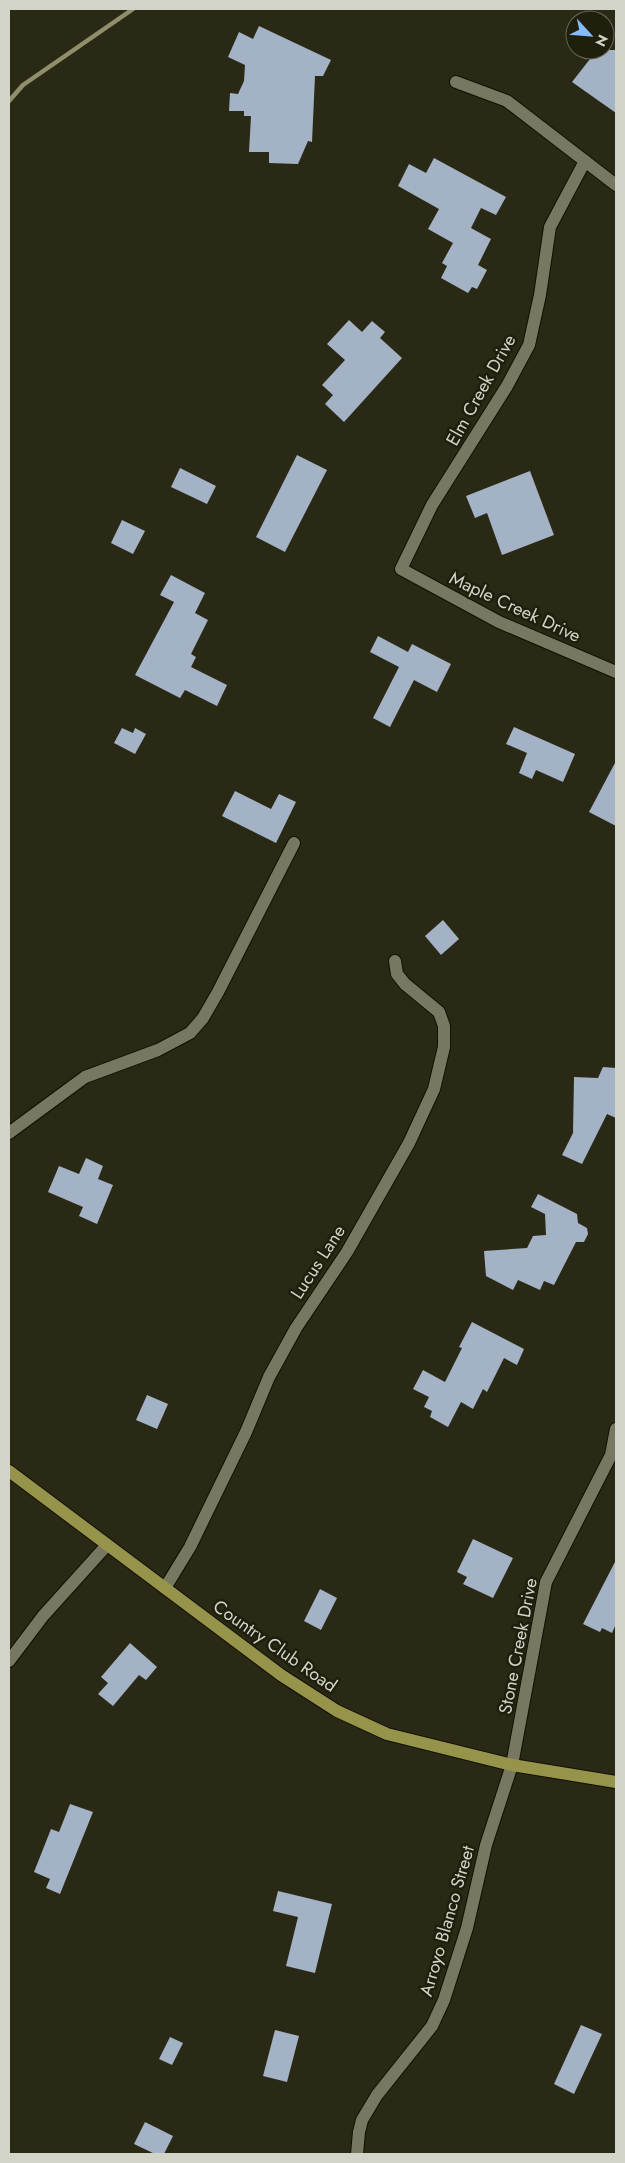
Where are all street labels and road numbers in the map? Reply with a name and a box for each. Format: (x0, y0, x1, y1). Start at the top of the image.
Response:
street label: Elm Creek Drive (440, 330, 522, 450)
street label: Maple Creek Drive (445, 565, 585, 649)
street label: Lucus Lane (284, 1220, 352, 1304)
street label: Stone Creek Drive (492, 1576, 544, 1716)
street label: Country Club Road (208, 1594, 342, 1698)
street label: Arroyo Blanco Street (413, 1842, 481, 1999)

